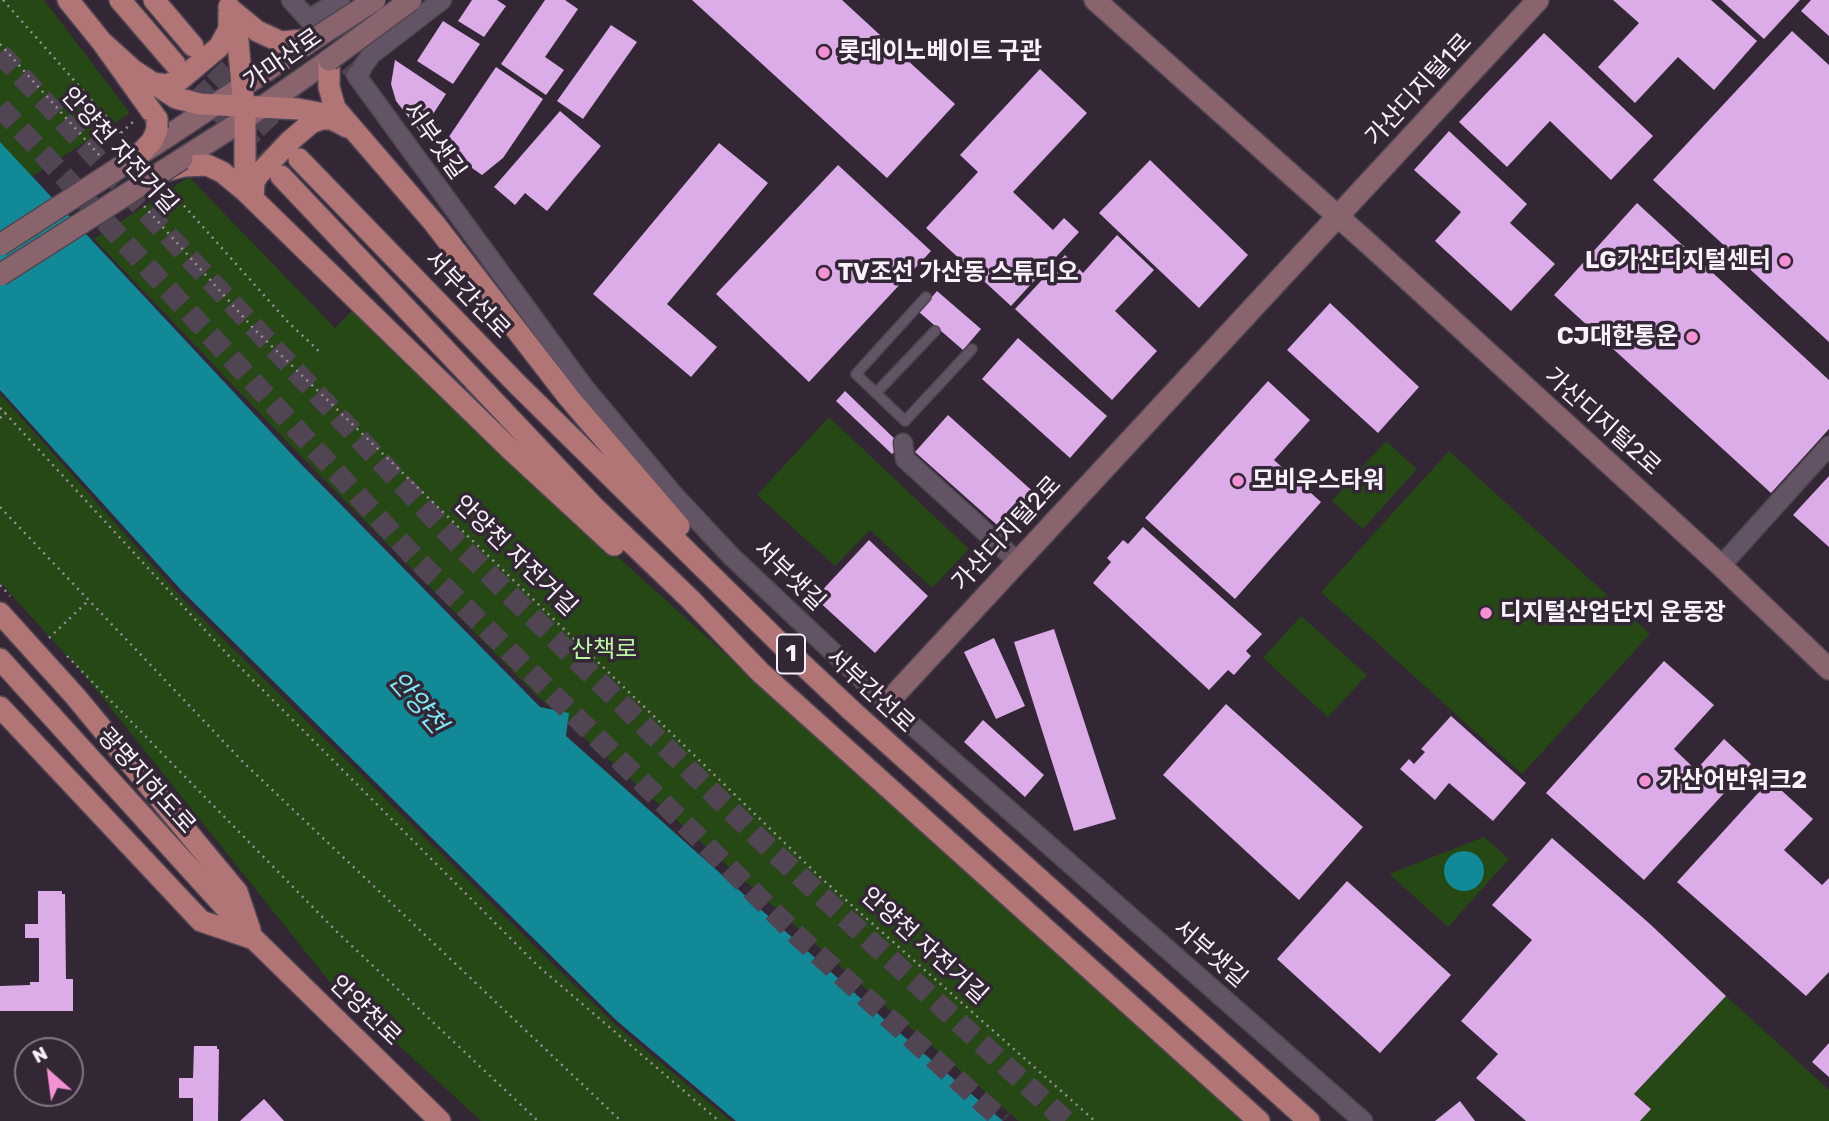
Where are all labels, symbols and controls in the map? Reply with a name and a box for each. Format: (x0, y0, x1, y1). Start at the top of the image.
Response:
street label: 가마산로 (239, 23, 327, 97)
street label: 가산디지털1로 (1360, 28, 1478, 152)
place label: 롯데이노베이트 구관 (838, 38, 1042, 66)
marker: 롯데이노베이트 구관 (816, 44, 832, 60)
street label: 안양천 자전거길 (55, 82, 183, 220)
street label: 서부샛길 (396, 97, 472, 185)
street label: 서부간선로 (418, 245, 516, 345)
place label: LG가산디지털센터 (1585, 247, 1771, 275)
marker: LG가산디지털센터 (1777, 253, 1793, 269)
place label: TV조선 가산동 스튜디오 (838, 259, 1079, 287)
marker: TV조선 가산동 스튜디오 (816, 265, 832, 281)
place label: CJ대한통운 (1557, 323, 1678, 351)
marker: CJ대한통운 (1684, 329, 1700, 345)
street label: 가산디지털2로 (1538, 362, 1666, 482)
place label: 모비우스타워 (1252, 467, 1384, 495)
street label: 가산디지털2로 (946, 471, 1068, 597)
marker: 모비우스타워 (1230, 473, 1246, 489)
street label: 안양천 자전거길 (447, 490, 583, 622)
street label: 서부샛길 (747, 535, 831, 617)
place label: 디지털산업단지 운동장 (1500, 599, 1726, 627)
marker: 디지털산업단지 운동장 (1478, 605, 1494, 621)
road number: 1 (777, 634, 805, 674)
park label: 산책로 (571, 636, 637, 664)
street label: 서부간선로 (820, 643, 920, 739)
water label: 안양천 (382, 666, 452, 740)
street label: 광명지하도로 (91, 722, 201, 840)
place label: 가산어반워크2 (1659, 767, 1807, 795)
marker: 가산어반워크2 (1637, 773, 1653, 789)
street label: 안양천 자전거길 (855, 882, 993, 1010)
street label: 서부샛길 (1167, 914, 1253, 994)
street label: 안양천로 (323, 970, 407, 1052)
north arrow (14, 1037, 84, 1107)
text: N (28, 1041, 51, 1068)

